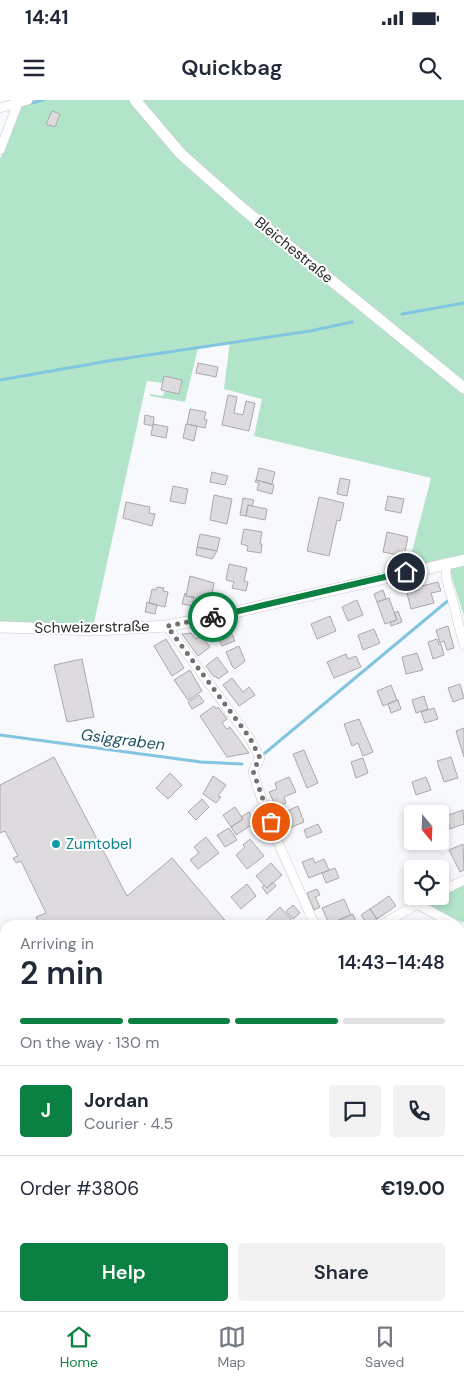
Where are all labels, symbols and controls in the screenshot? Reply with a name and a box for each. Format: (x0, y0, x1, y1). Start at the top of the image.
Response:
text: 14:41 (25, 5, 68, 30)
text: Quickbag (181, 53, 283, 82)
icon: menu (20, 54, 48, 82)
icon: search (416, 54, 444, 82)
street label: Bleichestraße (251, 212, 337, 288)
pin (385, 551, 427, 593)
icon: home (392, 558, 420, 586)
courier (188, 592, 238, 642)
icon: bike (199, 603, 227, 631)
street label: Schweizerstraße (34, 616, 150, 638)
water label: Gsiggraben (80, 724, 166, 755)
pin (250, 801, 292, 843)
north arrow (404, 805, 449, 850)
map controls (404, 805, 449, 905)
icon: bag (257, 808, 285, 836)
place label: Zumtobel (66, 834, 132, 854)
marker: Zumtobel (50, 838, 62, 850)
button: locate (404, 860, 449, 905)
text: Arriving in (20, 933, 94, 954)
text: 14:43–14:48 (338, 950, 445, 975)
text: 2 min (20, 952, 104, 994)
text: On the way · 130 m (20, 1032, 160, 1053)
button: chat (329, 1085, 381, 1137)
button: phone (393, 1085, 445, 1137)
text: Jordan (84, 1088, 149, 1113)
text: J (41, 1098, 51, 1123)
text: Courier · 4.5 (84, 1113, 173, 1134)
text: Order #3806 (20, 1176, 139, 1201)
text: €19.00 (381, 1176, 445, 1201)
button: Help (20, 1243, 228, 1301)
button: Share (238, 1243, 445, 1301)
tab: Home (60, 1323, 98, 1371)
tab: Map (217, 1323, 246, 1371)
tab: Saved (365, 1323, 404, 1371)

